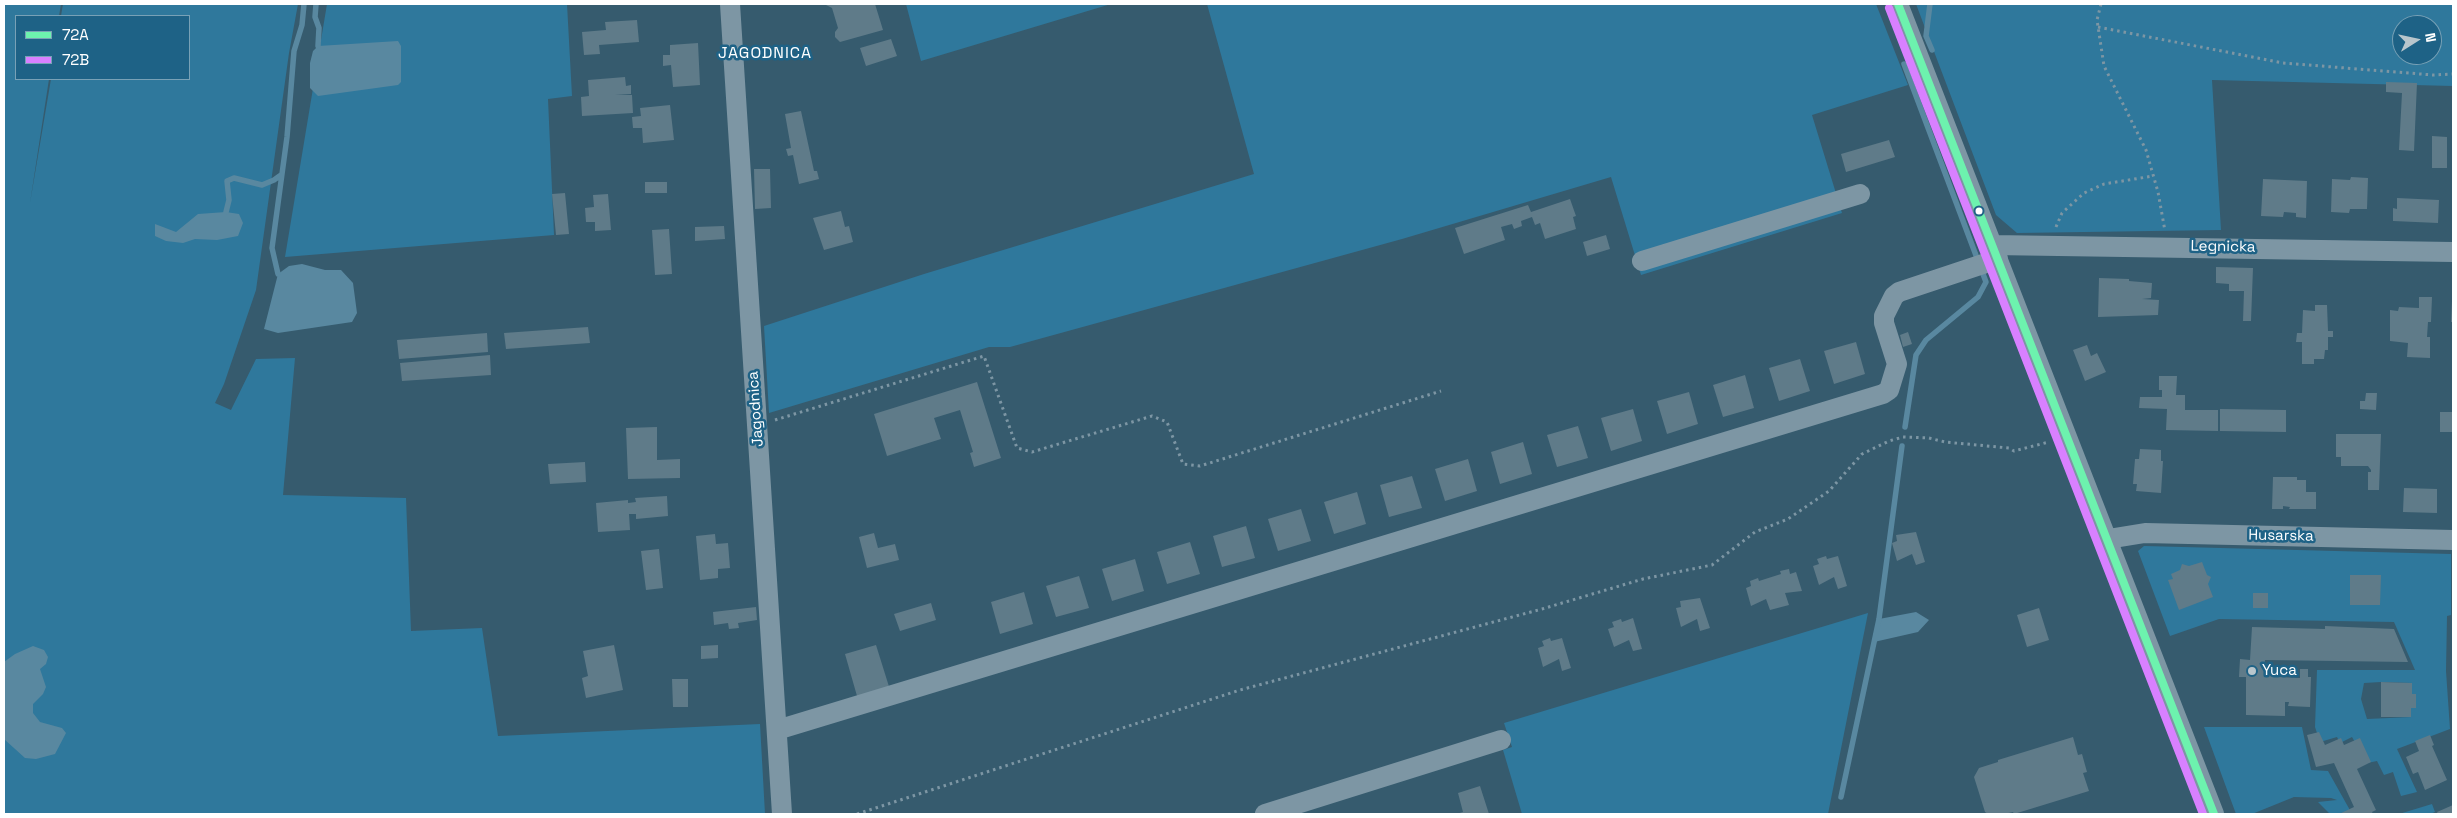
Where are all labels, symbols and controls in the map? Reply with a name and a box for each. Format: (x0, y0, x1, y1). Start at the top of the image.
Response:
legend (15, 15, 190, 80)
north arrow (2392, 15, 2442, 65)
text: 72A (62, 25, 89, 44)
text: N (2421, 31, 2440, 44)
district label: JAGODNICA (717, 44, 813, 64)
text: 72B (62, 50, 89, 69)
unlabelled marker (1974, 206, 1984, 216)
street label: Legnicka (2190, 237, 2256, 257)
street label: Jagodnica (744, 370, 768, 448)
street label: Husarska (2248, 526, 2314, 546)
place label: Yuca (2262, 662, 2297, 680)
marker: Yuca (2246, 665, 2258, 677)

